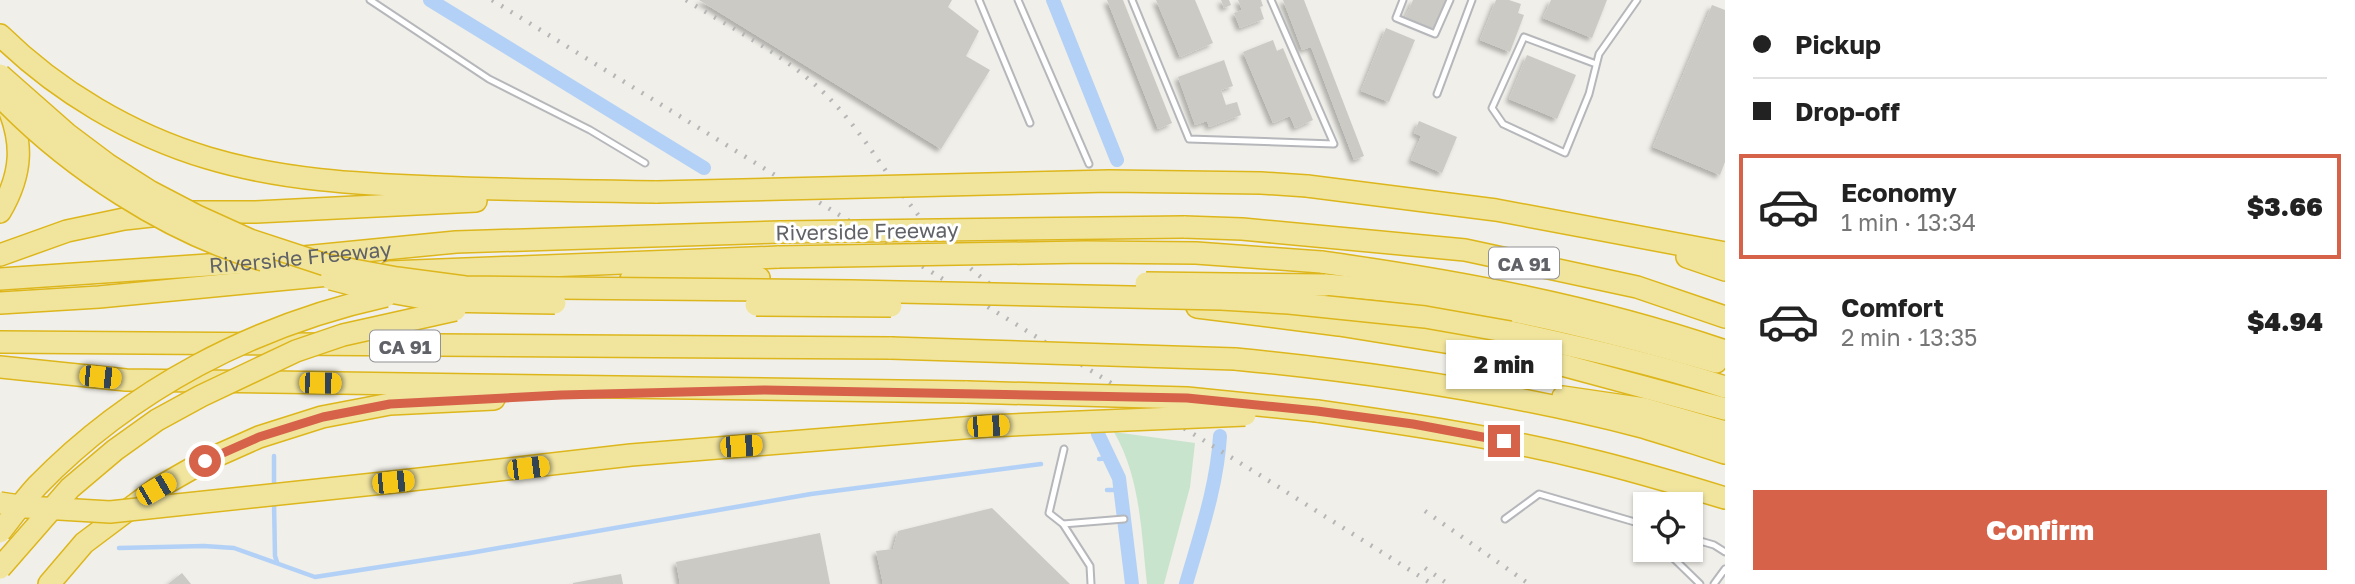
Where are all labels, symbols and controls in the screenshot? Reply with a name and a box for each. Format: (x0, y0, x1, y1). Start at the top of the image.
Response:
text: Pickup (1795, 29, 1881, 60)
text: Drop-off (1795, 96, 1900, 127)
icon: car (1757, 175, 1820, 238)
text: Economy (1841, 177, 1957, 208)
text: $3.66 (2247, 191, 2323, 222)
text: 1 min · 13:34 (1841, 208, 1976, 236)
street label: Riverside Freeway (775, 216, 959, 246)
street label: Riverside Freeway (208, 235, 393, 278)
road number: CA 91 (1489, 247, 1559, 278)
icon: car (1757, 290, 1820, 353)
text: Comfort (1841, 292, 1944, 323)
text: $4.94 (2247, 306, 2323, 337)
text: 2 min · 13:35 (1841, 323, 1977, 351)
road number: CA 91 (370, 330, 440, 362)
callout: 2 min (1446, 340, 1562, 388)
text: 2 min (1474, 350, 1534, 378)
car (79, 364, 122, 390)
car (299, 372, 342, 394)
car (967, 414, 1010, 438)
route end (1488, 425, 1520, 457)
car (720, 434, 763, 458)
route start (189, 445, 221, 477)
car (506, 455, 551, 481)
car (133, 469, 180, 509)
car (372, 469, 415, 495)
button: Confirm (1753, 490, 2327, 570)
map controls (1633, 492, 1703, 562)
button: locate (1633, 492, 1703, 562)

